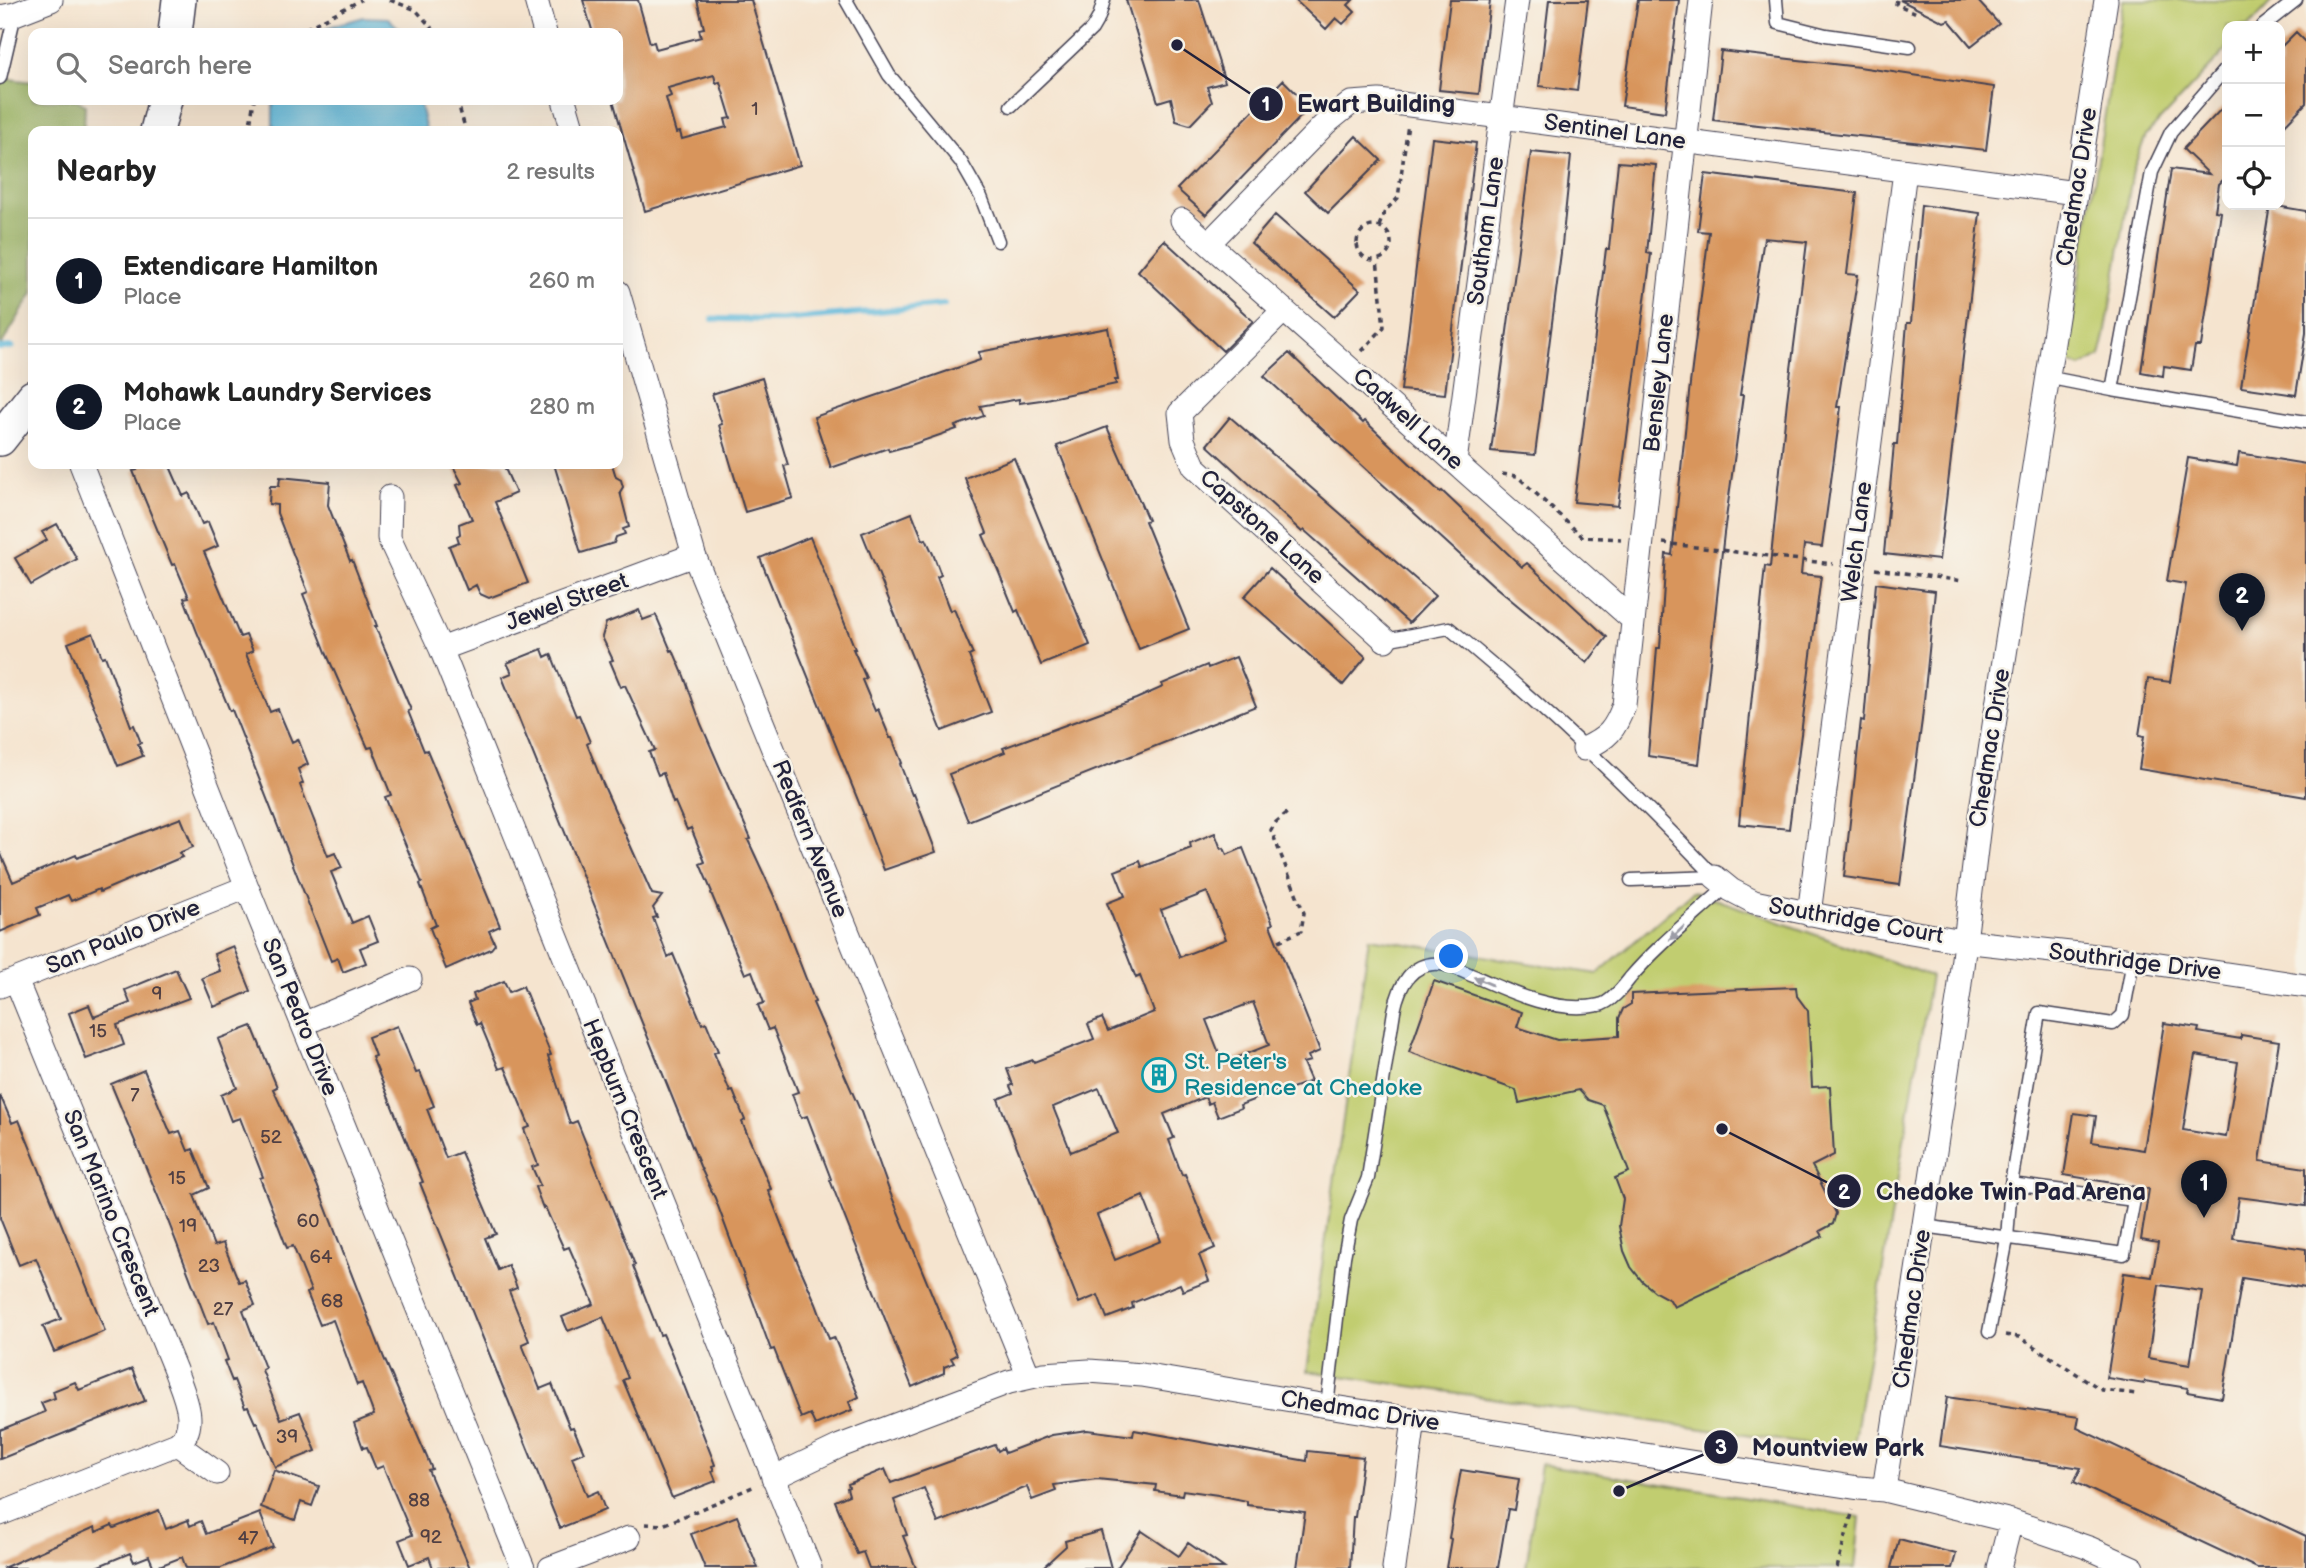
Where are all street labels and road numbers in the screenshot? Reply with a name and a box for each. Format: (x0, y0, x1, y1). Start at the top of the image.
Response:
street label: Chedmac Drive (2051, 106, 2103, 268)
street label: Sentinel Lane (1542, 108, 1688, 156)
street label: Southam Lane (1462, 155, 1510, 307)
street label: Bensley Lane (1638, 312, 1680, 454)
street label: Cadwell Lane (1347, 362, 1469, 476)
street label: Capstone Lane (1194, 464, 1330, 590)
street label: Welch Lane (1836, 480, 1878, 604)
street label: Jewel Street (502, 567, 632, 637)
street label: Chedmac Drive (1964, 667, 2016, 829)
street label: Redfern Avenue (766, 756, 854, 922)
street label: Southridge Court (1766, 892, 1946, 950)
street label: San Paulo Drive (42, 893, 204, 981)
street label: San Pedro Drive (256, 934, 344, 1100)
street label: Southridge Drive (2047, 938, 2223, 986)
street label: Hepburn Crescent (576, 1015, 674, 1203)
street label: San Marino Crescent (57, 1106, 165, 1320)
street label: Chedmac Drive (1887, 1228, 1937, 1390)
street label: Chedmac Drive (1279, 1385, 1441, 1437)

